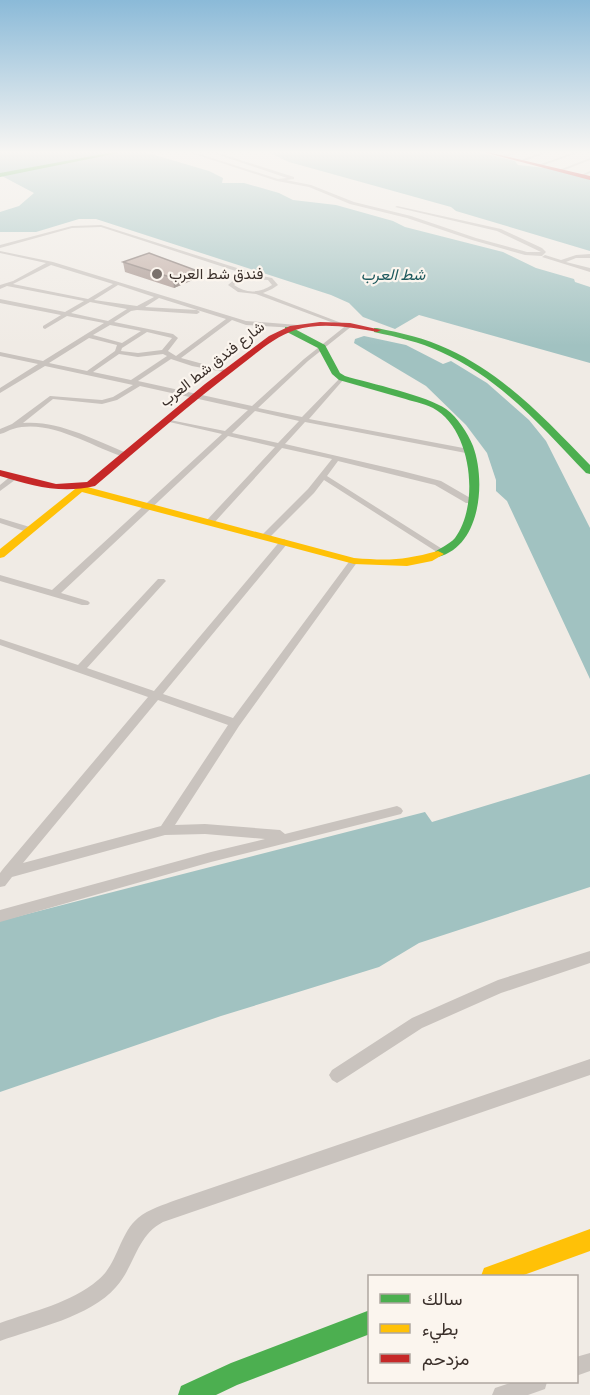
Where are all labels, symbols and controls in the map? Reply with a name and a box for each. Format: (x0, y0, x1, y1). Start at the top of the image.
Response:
place label: فندق شط العرب (169, 265, 264, 283)
water label: شط العرب (361, 265, 426, 285)
marker: فندق شط العرب (150, 267, 164, 281)
street label: شارع فندق شط العرب (156, 317, 269, 412)
legend (368, 1275, 578, 1383)
text: سالك (422, 1288, 462, 1310)
text: بطيء (422, 1318, 458, 1344)
text: مزدحم (422, 1348, 469, 1371)

